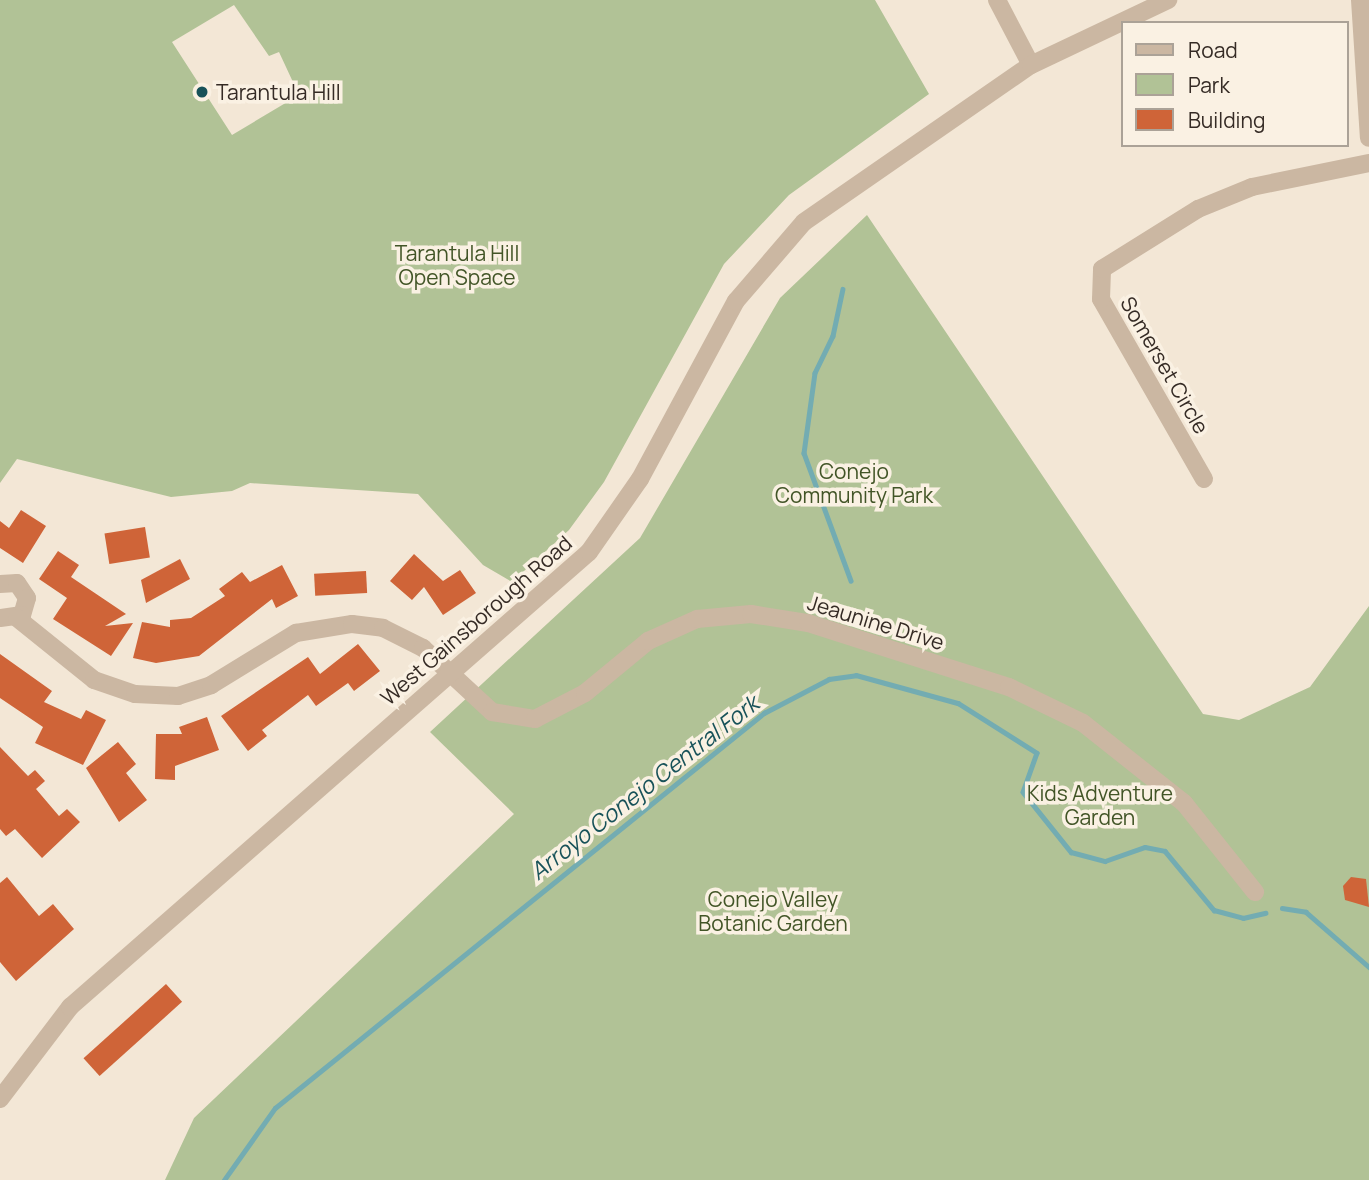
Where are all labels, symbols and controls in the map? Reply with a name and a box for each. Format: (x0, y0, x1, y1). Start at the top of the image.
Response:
legend (1120, 21, 1348, 147)
text: Road (1188, 36, 1238, 64)
text: Park (1188, 71, 1230, 99)
place label: Tarantula Hill (216, 79, 341, 105)
marker: Tarantula Hill (194, 84, 210, 100)
text: Building (1188, 106, 1265, 134)
park label: Tarantula Hill Open Space (395, 240, 519, 290)
street label: Somerset Circle (1116, 292, 1214, 438)
park label: Conejo Community Park (775, 458, 933, 508)
street label: West Gainsborough Road (375, 530, 577, 710)
street label: Jeaunine Drive (805, 589, 947, 655)
water label: Arroyo Conejo Central Fork (524, 689, 764, 885)
park label: Kids Adventure Garden (1027, 780, 1173, 830)
park label: Conejo Valley Botanic Garden (698, 886, 848, 936)

